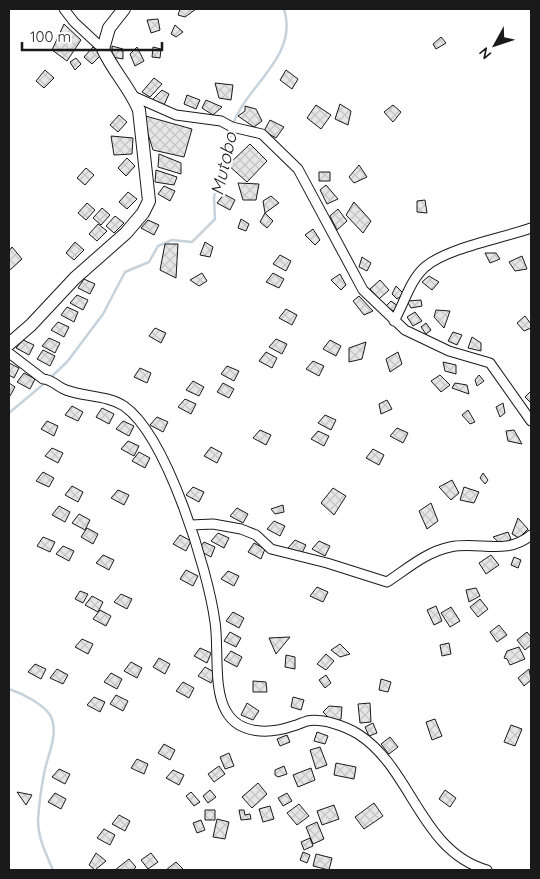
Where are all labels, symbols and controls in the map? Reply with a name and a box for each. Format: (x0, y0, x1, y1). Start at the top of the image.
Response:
scale bar (22, 20, 162, 52)
north arrow (470, 20, 520, 70)
text: 100 m (30, 27, 71, 46)
text: N (475, 44, 495, 63)
water label: Mutobo (205, 129, 242, 198)

